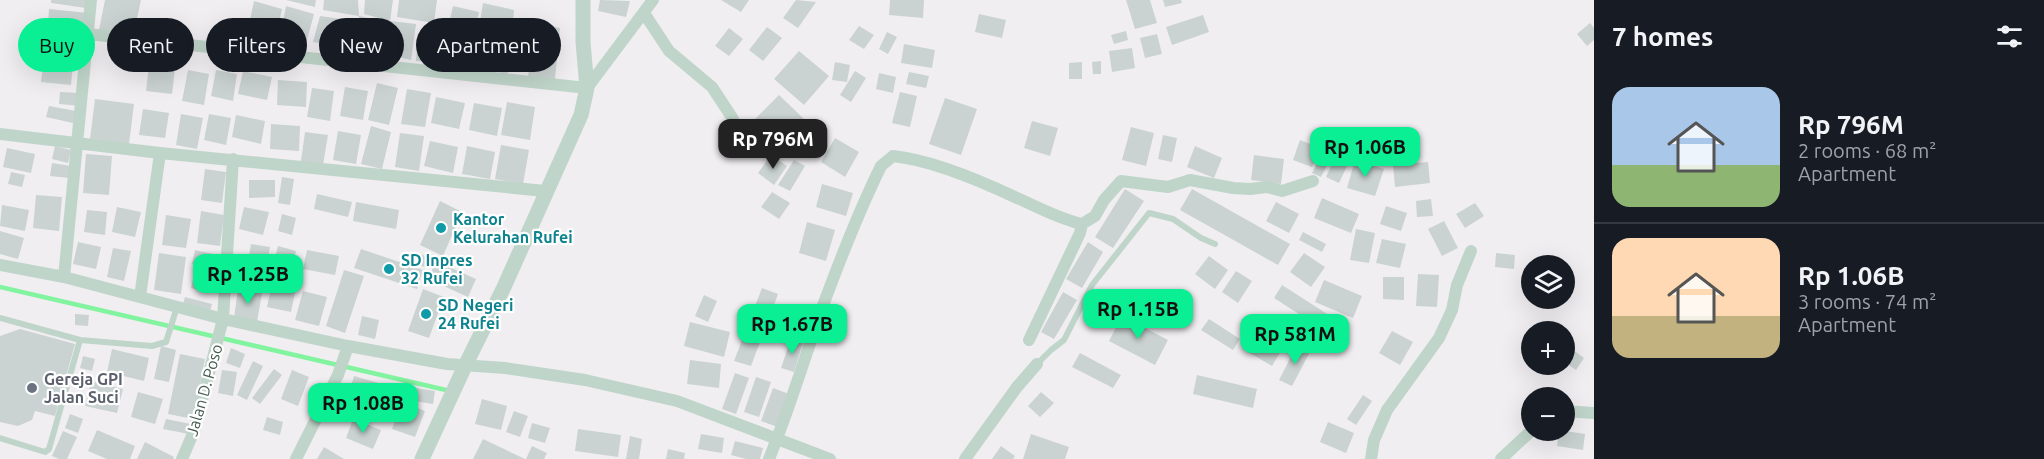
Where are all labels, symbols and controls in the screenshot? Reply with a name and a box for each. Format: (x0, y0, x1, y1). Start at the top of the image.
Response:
chip: Buy (18, 18, 95, 72)
chip: Rent (107, 18, 194, 72)
chip: Filters (206, 18, 307, 72)
chip: New (319, 18, 404, 72)
chip: Apartment (416, 18, 561, 72)
icon: filters (1993, 20, 2026, 53)
text: 7 homes (1612, 22, 1713, 51)
text: Rp 796M (1798, 110, 1904, 139)
icon: home (1660, 111, 1732, 183)
pin: Rp 796M (718, 119, 828, 170)
text: Rp 796M (732, 127, 814, 150)
pin: Rp 1.06B (1303, 127, 1427, 178)
text: Rp 1.06B (1324, 135, 1406, 158)
text: 2 rooms · 68 m² (1798, 139, 1936, 162)
text: Apartment (1798, 162, 1896, 185)
place label: Kantor Kelurahan Rufei (453, 210, 573, 246)
marker: Kantor Kelurahan Rufei (434, 221, 448, 235)
place label: SD Inpres 32 Rufei (401, 251, 473, 287)
pin: Rp 1.25B (186, 254, 310, 305)
map controls (1521, 255, 1575, 441)
button: layers (1521, 255, 1575, 309)
text: Rp 1.06B (1798, 261, 1904, 290)
text: Rp 1.25B (207, 262, 289, 285)
marker: SD Inpres 32 Rufei (382, 262, 396, 276)
icon: home (1660, 262, 1732, 334)
pin: Rp 1.15B (1076, 289, 1200, 340)
text: 3 rooms · 74 m² (1798, 290, 1936, 313)
place label: SD Negeri 24 Rufei (438, 296, 513, 332)
text: Rp 1.15B (1097, 297, 1179, 320)
pin: Rp 1.67B (730, 304, 854, 355)
marker: SD Negeri 24 Rufei (419, 307, 433, 321)
text: Rp 1.67B (751, 312, 833, 335)
text: Apartment (1798, 313, 1896, 336)
pin: Rp 581M (1240, 314, 1350, 365)
button: + (1521, 321, 1575, 375)
text: Rp 581M (1254, 322, 1336, 345)
street label: Jalan D. Poso (182, 342, 226, 438)
place label: Gereja GPI Jalan Suci (44, 370, 123, 406)
marker: Gereja GPI Jalan Suci (25, 381, 39, 395)
pin: Rp 1.08B (301, 383, 425, 434)
button: − (1521, 387, 1575, 441)
text: Rp 1.08B (322, 391, 404, 414)

